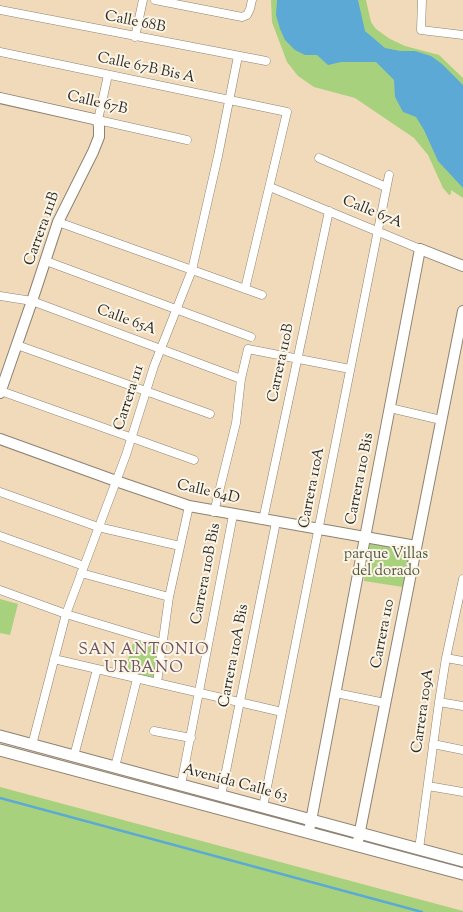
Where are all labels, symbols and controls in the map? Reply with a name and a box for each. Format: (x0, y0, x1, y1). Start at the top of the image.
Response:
street label: Calle 68B (103, 8, 167, 38)
street label: Calle 67B Bis A (95, 50, 197, 88)
street label: Calle 67B (65, 88, 129, 120)
street label: Carrera 111B (21, 190, 65, 268)
street label: Calle 67A (339, 193, 405, 233)
street label: Calle 65A (94, 302, 158, 340)
street label: Carrera 110B (265, 322, 299, 404)
street label: Carrera 111 (111, 363, 149, 433)
street label: Carrera 110 Bis (343, 431, 379, 527)
street label: Carrera 110A (296, 446, 330, 530)
street label: Calle 64D (175, 477, 241, 509)
street label: Carrera 110B Bis (188, 522, 226, 626)
park label: parque Villas del dorado (344, 546, 428, 581)
street label: Carrera 110 (368, 598, 400, 670)
street label: Carrera 110A Bis (216, 603, 254, 709)
district label: SAN ANTONIO URBANO (77, 641, 211, 679)
street label: Carrera 109A (409, 668, 439, 754)
street label: Avenida Calle 63 (180, 761, 290, 807)

